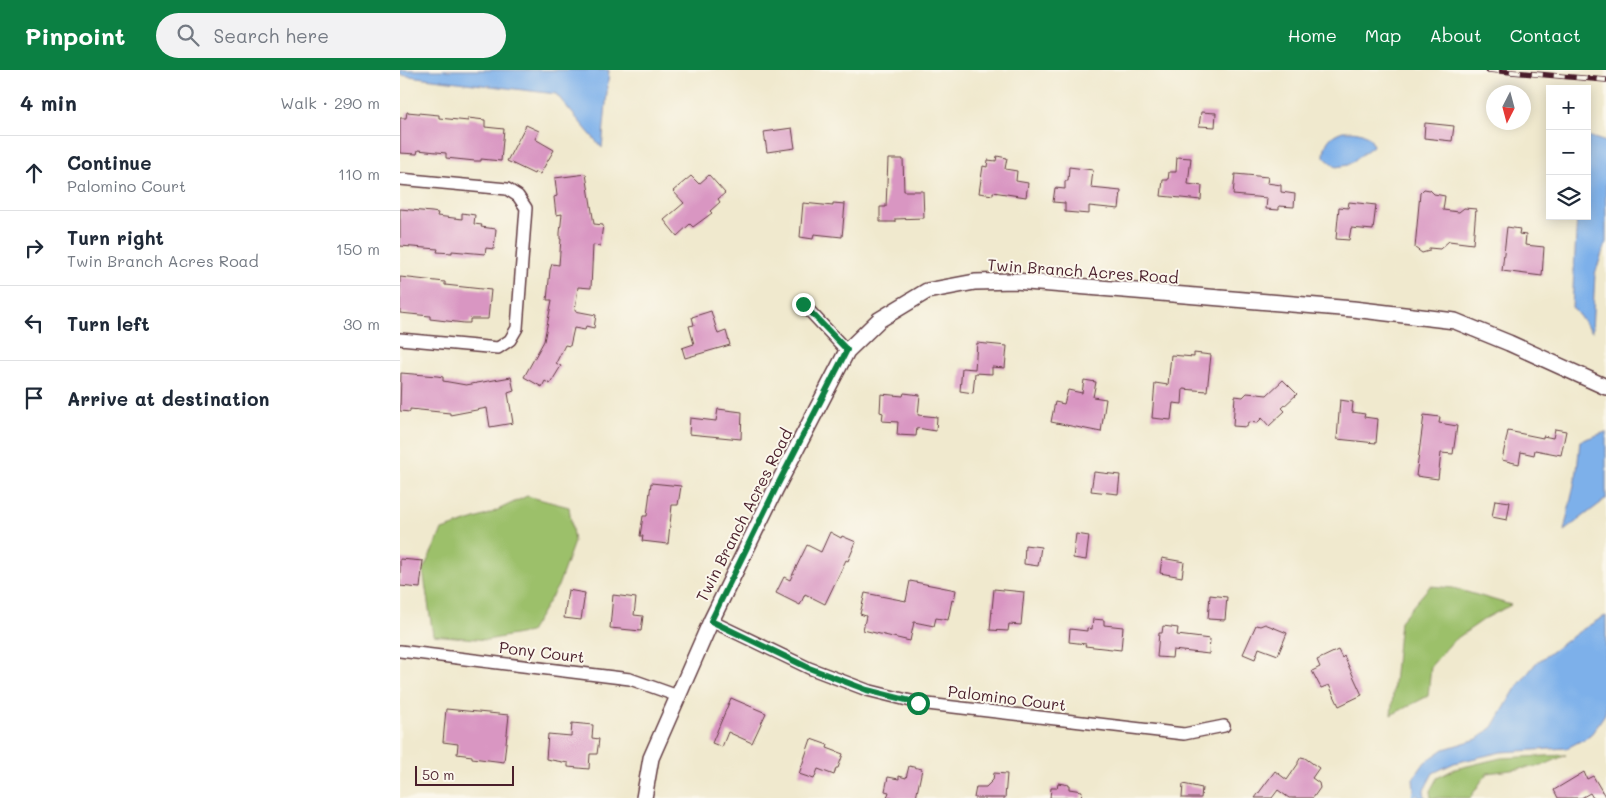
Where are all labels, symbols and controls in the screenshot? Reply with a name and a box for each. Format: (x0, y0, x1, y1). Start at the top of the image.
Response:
search box (156, 13, 506, 58)
text: Pinpoint (25, 20, 126, 51)
icon: search (174, 21, 202, 49)
text: Search here (214, 23, 329, 48)
text: Home (1288, 23, 1337, 47)
text: Map (1365, 23, 1401, 47)
text: About (1429, 23, 1482, 47)
text: Contact (1510, 23, 1581, 47)
north arrow (1486, 85, 1531, 130)
map controls (1546, 85, 1591, 220)
button: + (1546, 85, 1591, 130)
text: 4 min (20, 89, 77, 116)
text: Walk · 290 m (280, 92, 380, 113)
button: − (1546, 130, 1591, 175)
text: Continue (67, 150, 152, 175)
icon: ahead (20, 159, 48, 187)
text: 110 m (338, 163, 380, 184)
text: Palomino Court (67, 175, 186, 196)
button: layers (1546, 175, 1591, 220)
text: Turn right (67, 225, 164, 250)
icon: right (20, 234, 48, 262)
text: 150 m (336, 238, 380, 259)
text: Twin Branch Acres Road (67, 250, 259, 271)
street label: Twin Branch Acres Road (987, 253, 1179, 288)
route end (792, 293, 815, 316)
icon: left (20, 309, 48, 337)
text: Turn left (67, 311, 150, 336)
text: 30 m (343, 313, 380, 334)
icon: arrive (20, 384, 48, 412)
text: Arrive at destination (67, 386, 270, 411)
street label: Twin Branch Acres Road (691, 425, 796, 605)
street label: Pony Court (498, 636, 586, 667)
street label: Palomino Court (947, 680, 1067, 715)
route start (907, 692, 930, 715)
scale bar (415, 763, 514, 786)
text: 50 m (422, 765, 454, 784)

